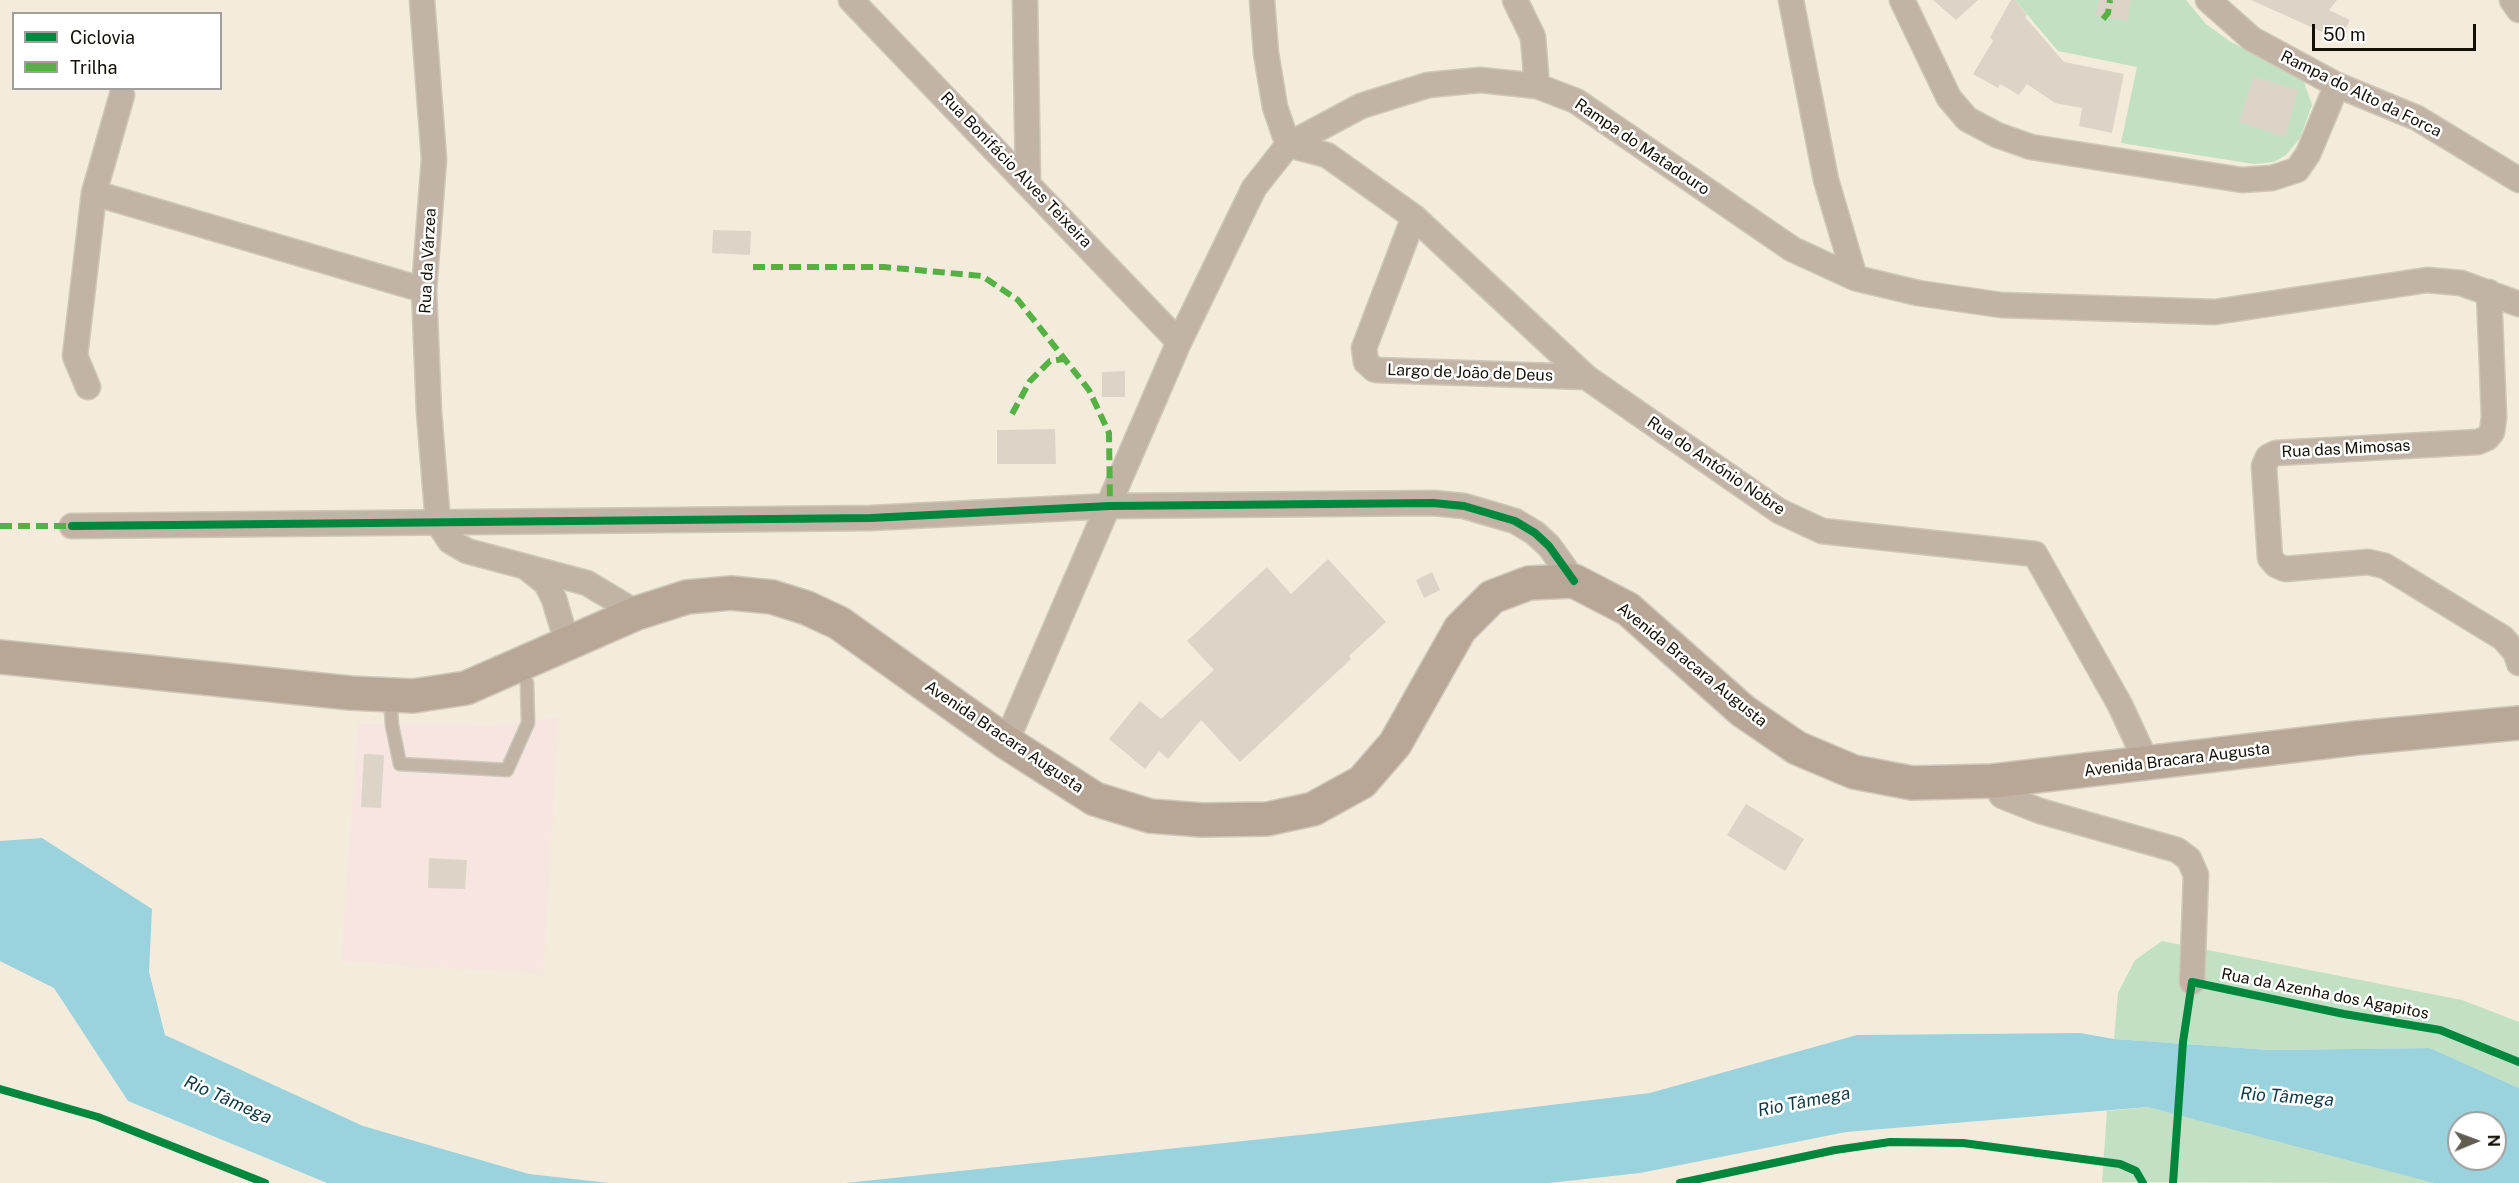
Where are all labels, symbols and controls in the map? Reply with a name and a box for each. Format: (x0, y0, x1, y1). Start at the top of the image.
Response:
legend (12, 12, 222, 90)
scale bar (2315, 12, 2478, 50)
text: 50 m (2323, 24, 2366, 45)
text: Ciclovia (70, 27, 135, 48)
street label: Rampa do Alto da Forca (2277, 47, 2445, 141)
text: Trilha (70, 57, 117, 78)
street label: Rua Bonifácio Alves Teixeira (936, 88, 1096, 252)
street label: Rampa do Matadouro (1571, 95, 1713, 199)
street label: Rua da Várzea (416, 208, 440, 314)
street label: Largo de João de Deus (1387, 361, 1553, 385)
street label: Rua do António Nobre (1643, 413, 1789, 519)
street label: Rua das Mimosas (2281, 436, 2411, 462)
street label: Avenida Bracara Augusta (1613, 599, 1771, 731)
street label: Avenida Bracara Augusta (921, 677, 1087, 797)
street label: Avenida Bracara Augusta (2083, 739, 2271, 781)
street label: Rua da Azenha dos Agapitos (2220, 964, 2430, 1024)
water label: Rio Tâmega (181, 1071, 275, 1129)
water label: Rio Tâmega (1756, 1082, 1852, 1122)
water label: Rio Tâmega (2239, 1083, 2335, 1111)
north arrow (2447, 1111, 2507, 1171)
text: N (2484, 1134, 2503, 1147)

